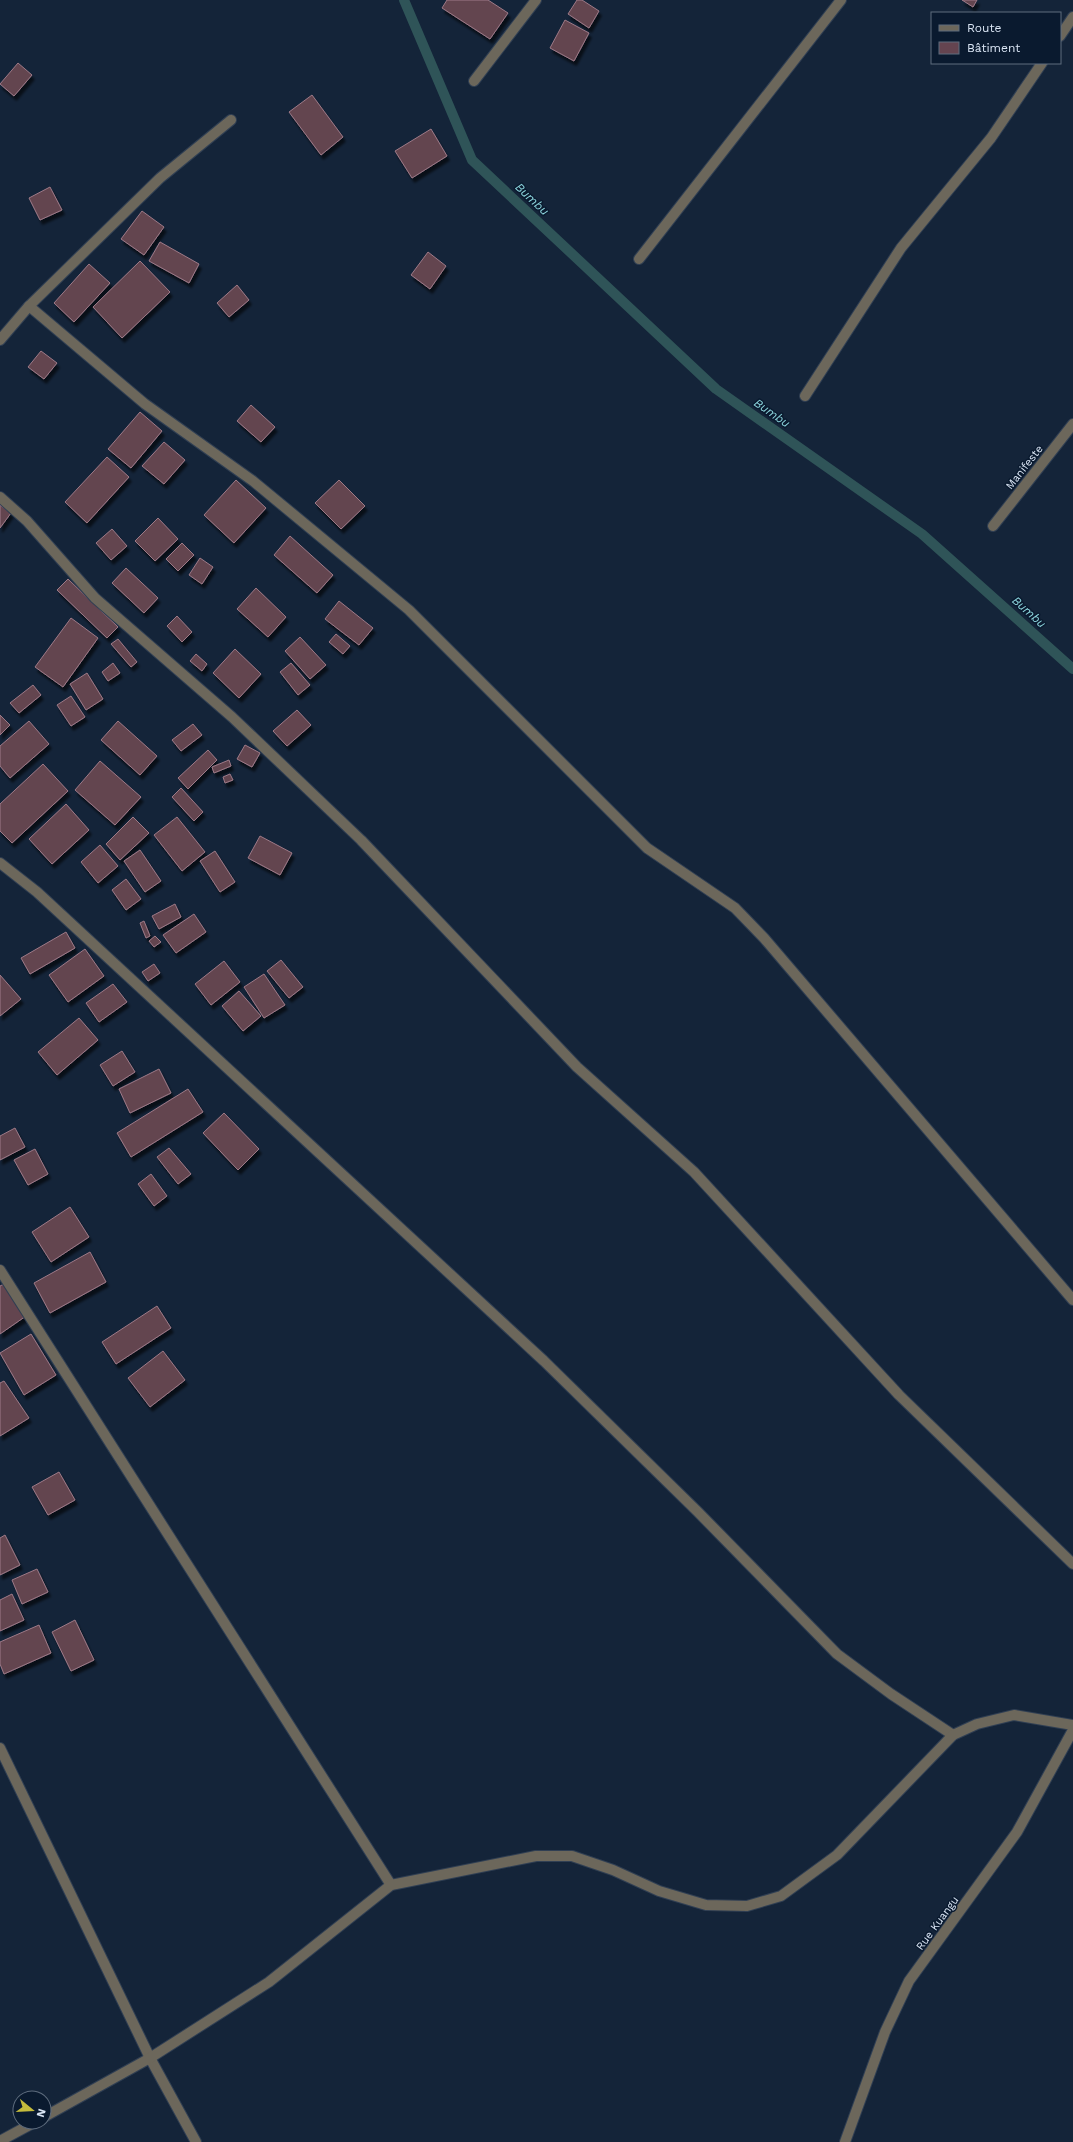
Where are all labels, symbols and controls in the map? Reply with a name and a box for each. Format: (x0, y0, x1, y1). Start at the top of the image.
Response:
legend (931, 12, 1061, 64)
text: Route (967, 21, 1001, 35)
text: Bâtiment (967, 41, 1020, 55)
water label: Bumbu (512, 180, 552, 218)
water label: Bumbu (751, 396, 793, 430)
street label: Manifeste (1003, 443, 1046, 492)
water label: Bumbu (1009, 593, 1049, 631)
street label: Rue Kuangu (913, 1894, 961, 1953)
north arrow (12, 2090, 52, 2130)
text: N (34, 2107, 48, 2119)

